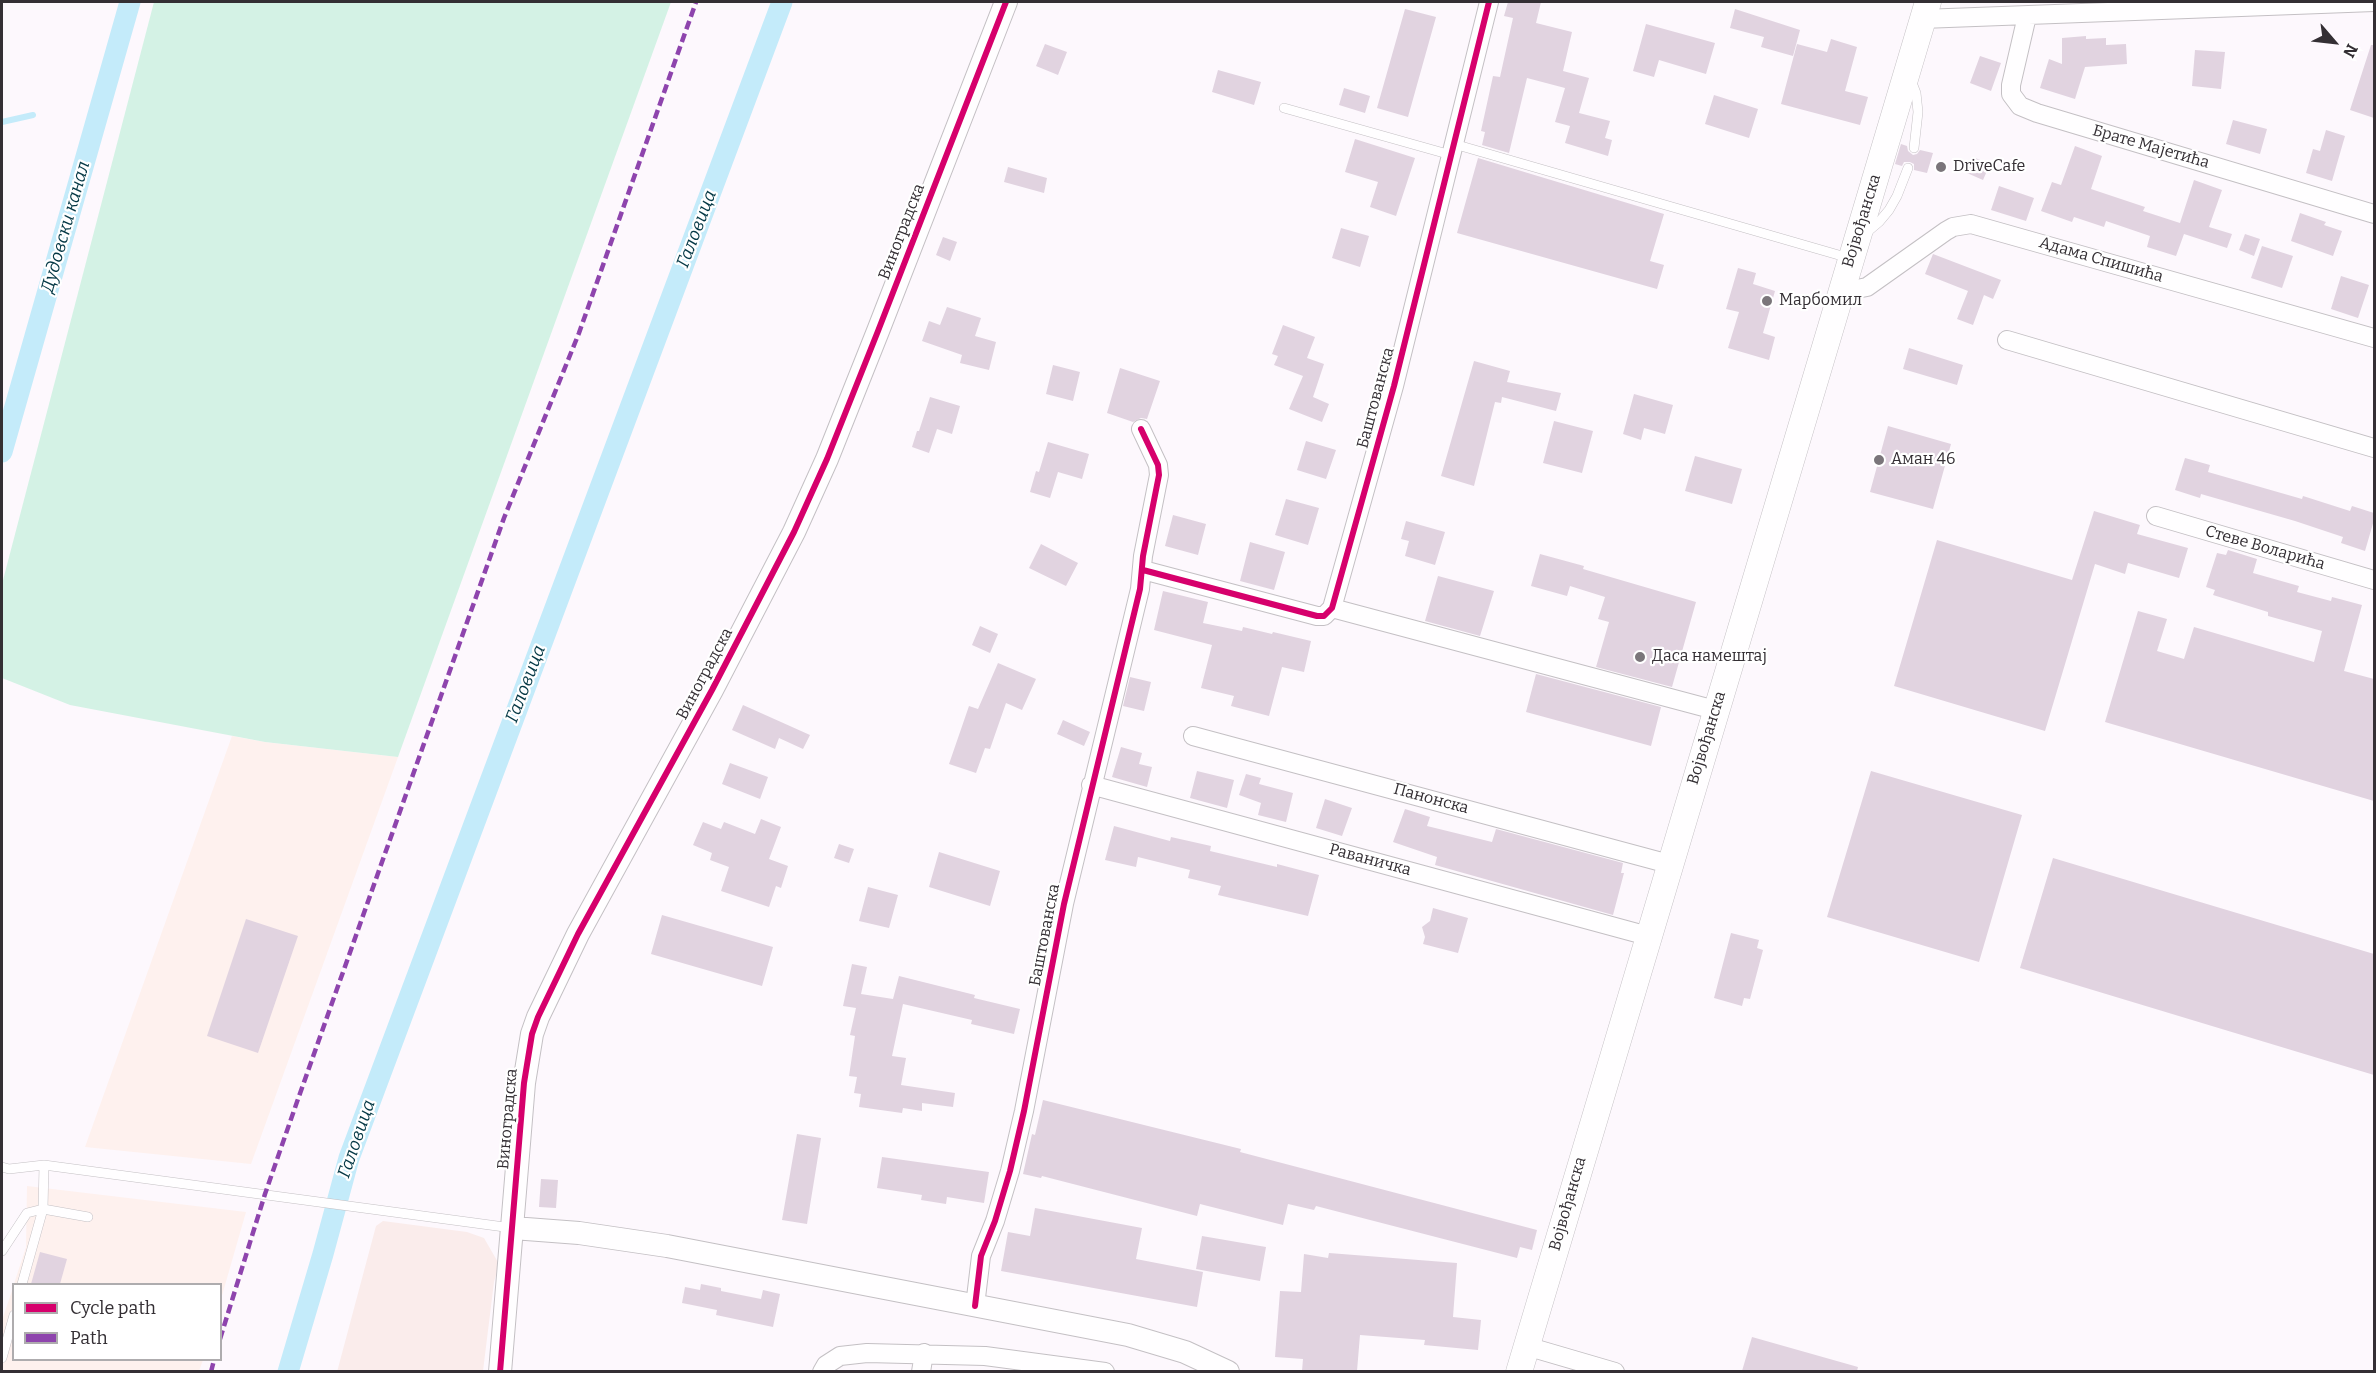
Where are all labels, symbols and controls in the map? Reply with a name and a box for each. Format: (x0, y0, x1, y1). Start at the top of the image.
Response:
north arrow (2304, 12, 2364, 72)
text: N (2339, 41, 2362, 61)
street label: Брате Мајетића (2090, 121, 2212, 173)
place label: DriveCafe (1953, 157, 2025, 177)
water label: Дудовски канал (37, 159, 95, 295)
marker: DriveCafe (1934, 160, 1948, 174)
street label: Војвођанска (1839, 172, 1885, 270)
street label: Виноградска (875, 181, 929, 283)
water label: Галовица (672, 187, 722, 271)
street label: Адама Спишића (2037, 233, 2165, 287)
place label: Марбомил (1779, 291, 1862, 311)
marker: Марбомил (1760, 294, 1774, 308)
street label: Баштованска (1353, 345, 1399, 451)
place label: Аман 46 (1891, 450, 1955, 470)
marker: Аман 46 (1872, 453, 1886, 467)
street label: Стеве Воларића (2203, 522, 2327, 574)
street label: Виноградска (673, 625, 737, 723)
water label: Галовица (501, 642, 551, 726)
place label: Даса намештај (1652, 647, 1767, 667)
marker: Даса намештај (1633, 650, 1647, 664)
street label: Војвођанска (1684, 689, 1730, 787)
street label: Панонска (1391, 780, 1471, 818)
street label: Раваничка (1327, 840, 1413, 880)
street label: Баштованска (1026, 882, 1064, 988)
street label: Виноградска (494, 1068, 522, 1170)
water label: Галовица (334, 1097, 380, 1181)
street label: Војвођанска (1545, 1155, 1591, 1253)
legend (12, 1283, 222, 1361)
text: Cycle path (70, 1297, 156, 1319)
text: Path (70, 1327, 108, 1349)

